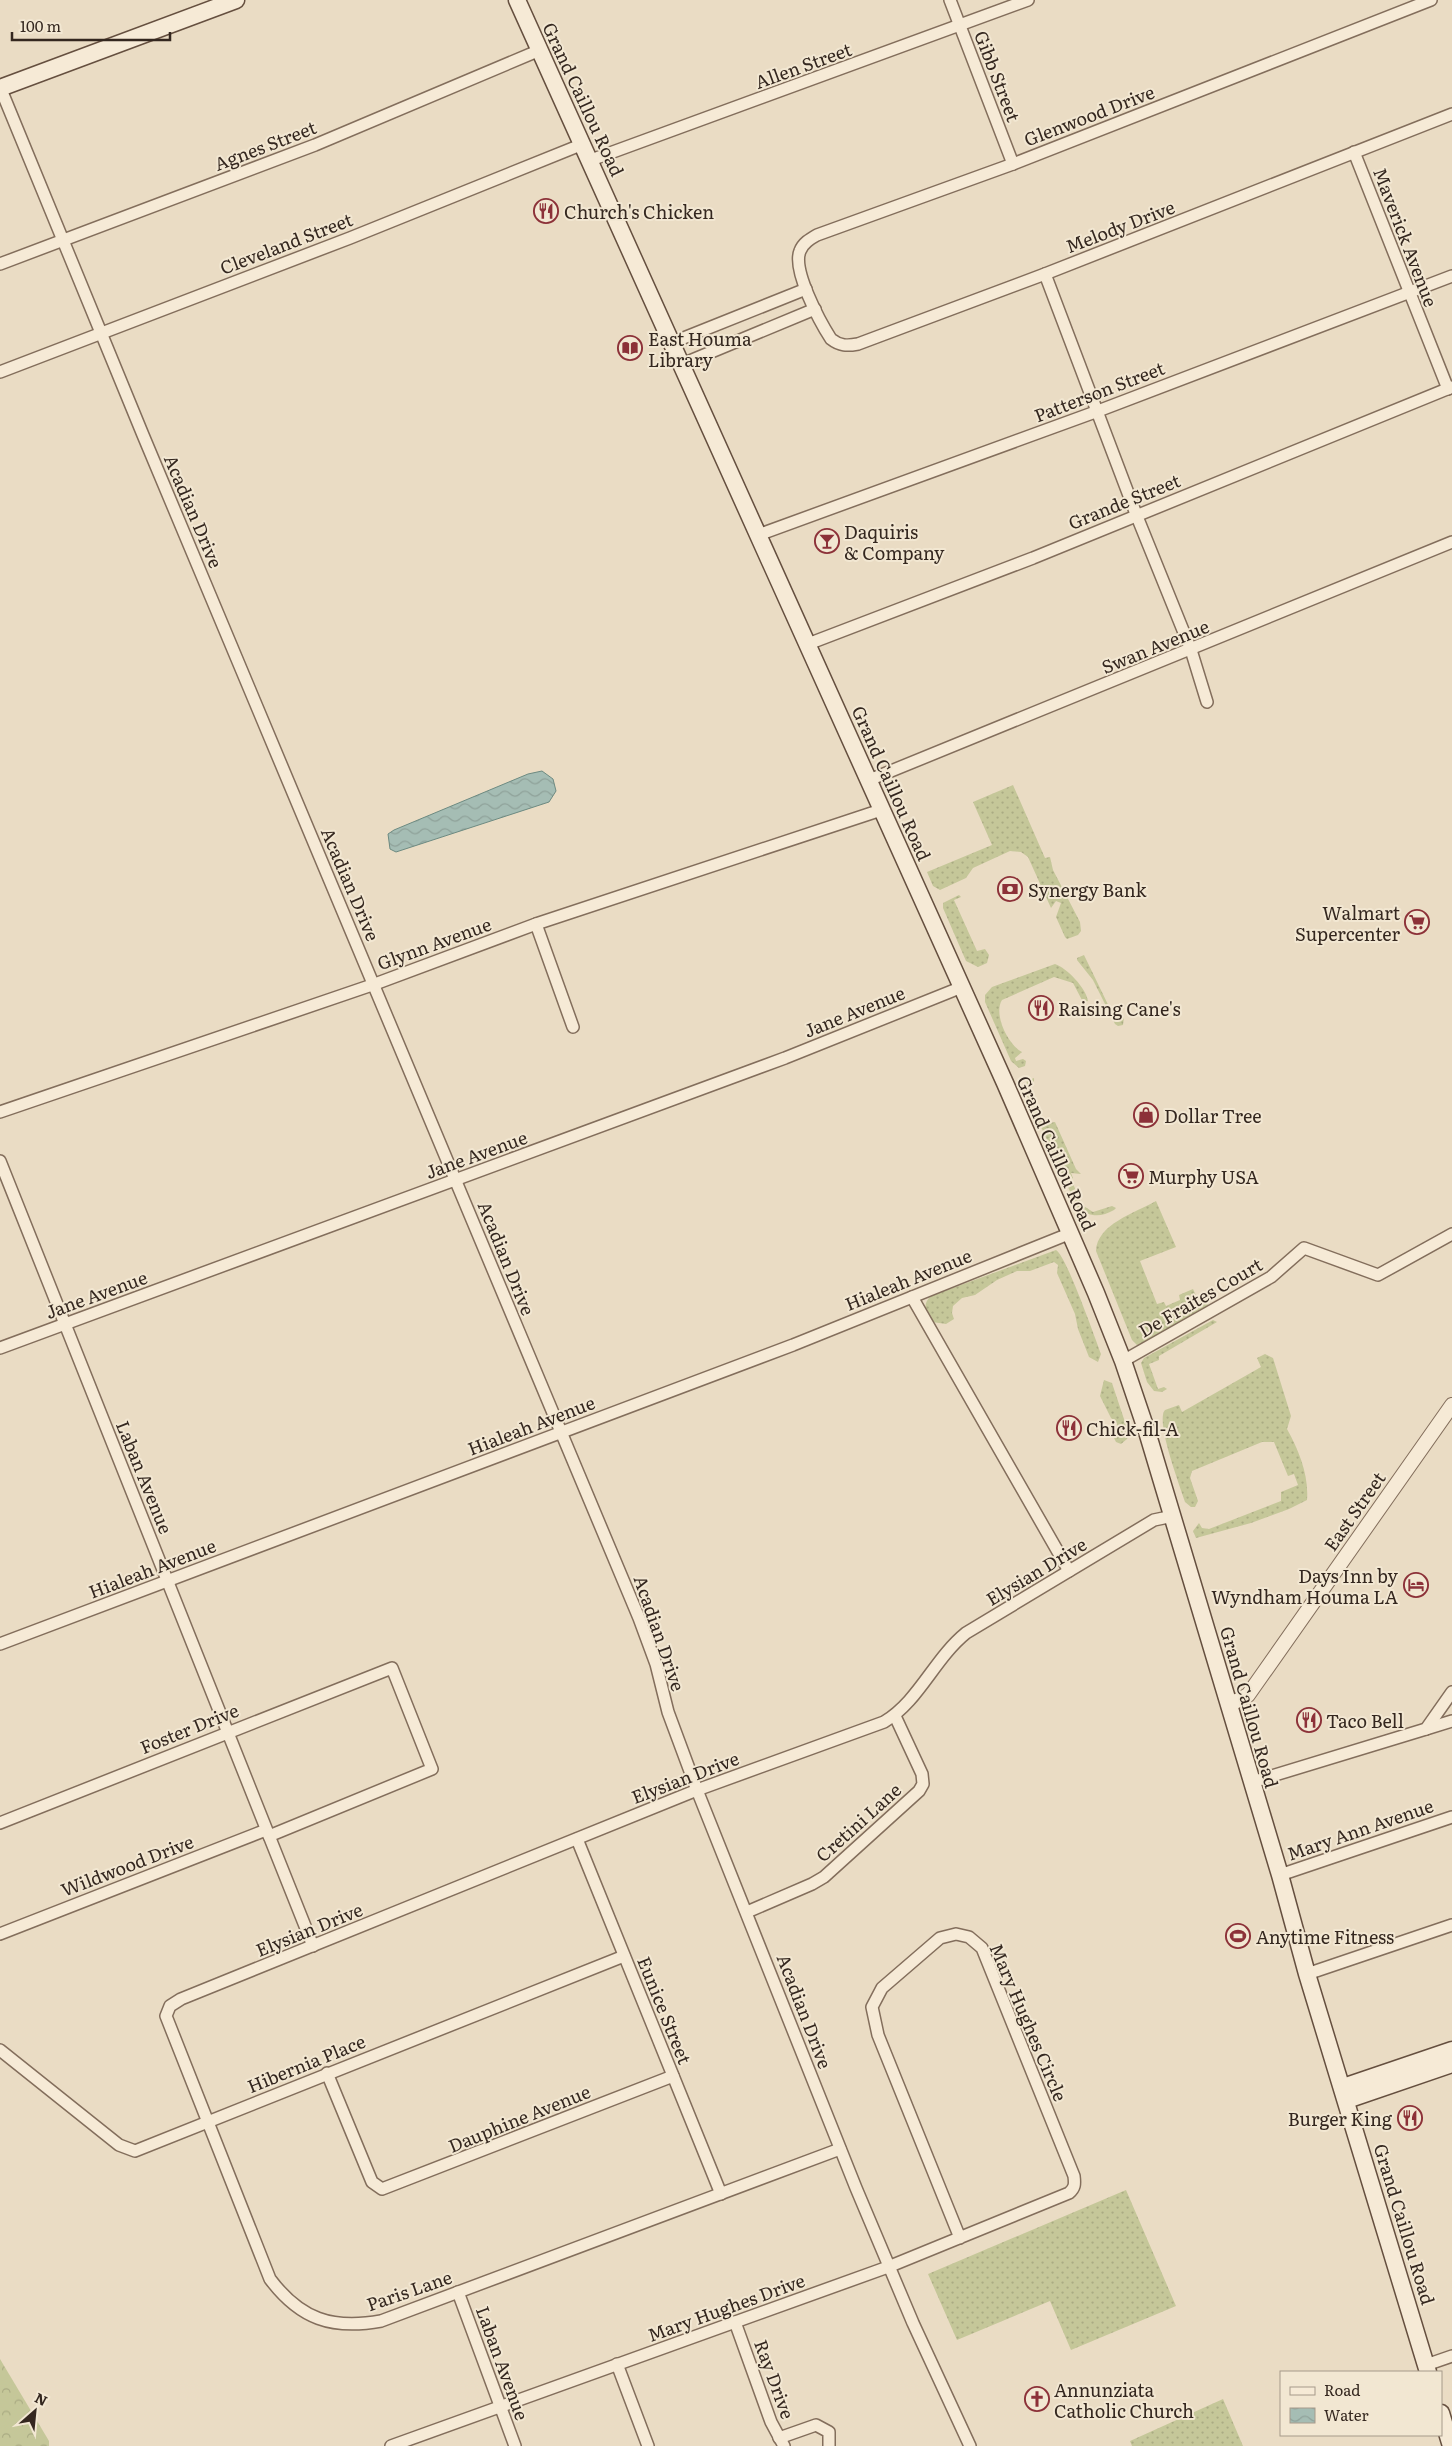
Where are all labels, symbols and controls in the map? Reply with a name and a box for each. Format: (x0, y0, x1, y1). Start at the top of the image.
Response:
scale bar (12, 10, 170, 42)
text: 100 m (20, 14, 61, 37)
street label: Grand Caillou Road (536, 18, 632, 180)
street label: Gibb Street (968, 27, 1028, 126)
street label: Allen Street (751, 35, 856, 95)
street label: Glenwood Drive (1020, 78, 1158, 152)
street label: Agnes Street (210, 113, 321, 177)
street label: Maverick Avenue (1367, 163, 1445, 311)
street label: Melody Drive (1062, 193, 1178, 259)
restaurant icon: Church's Chicken (533, 198, 559, 224)
place label: Church's Chicken (564, 198, 714, 225)
street label: Cleveland Street (216, 205, 357, 281)
place label: East Houma Library (648, 325, 752, 373)
library icon: East Houma Library (617, 335, 643, 361)
street label: Patterson Street (1030, 353, 1169, 428)
street label: Acadian Drive (158, 450, 230, 572)
street label: Grande Street (1064, 466, 1185, 536)
place label: Daquiris & Company (844, 518, 945, 566)
bar icon: Daquiris & Company (814, 528, 840, 554)
street label: Swan Avenue (1097, 612, 1213, 680)
street label: Grand Caillou Road (846, 701, 938, 865)
street label: Acadian Drive (315, 823, 387, 945)
bank icon: Synergy Bank (997, 876, 1023, 902)
place label: Synergy Bank (1028, 876, 1148, 903)
place label: Walmart Supercenter (1295, 899, 1401, 947)
supermarket icon: Walmart Supercenter (1404, 909, 1430, 935)
street label: Glynn Avenue (373, 910, 495, 976)
street label: Jane Avenue (799, 978, 909, 1044)
restaurant icon: Raising Cane's (1028, 995, 1054, 1021)
place label: Raising Cane's (1058, 995, 1181, 1022)
street label: Grand Caillou Road (1011, 1071, 1103, 1235)
shop icon: Dollar Tree (1133, 1102, 1159, 1128)
place label: Dollar Tree (1164, 1102, 1262, 1129)
street label: Jane Avenue (421, 1123, 531, 1185)
supermarket icon: Murphy USA (1118, 1163, 1144, 1189)
place label: Murphy USA (1148, 1163, 1259, 1190)
street label: Acadian Drive (472, 1197, 542, 1319)
street label: Hialeah Avenue (841, 1241, 975, 1317)
street label: De Fraites Court (1133, 1250, 1268, 1344)
street label: Jane Avenue (41, 1263, 151, 1325)
street label: Hialeah Avenue (463, 1388, 599, 1462)
restaurant icon: Chick-fil-A (1056, 1415, 1082, 1441)
place label: Chick-fil-A (1086, 1415, 1179, 1442)
street label: Laban Avenue (110, 1416, 180, 1538)
street label: East Street (1317, 1465, 1392, 1556)
street label: Elysian Drive (981, 1530, 1091, 1612)
street label: Hialeah Avenue (84, 1531, 220, 1605)
place label: Days Inn by Wyndham Houma LA (1211, 1562, 1399, 1610)
street label: Acadian Drive (628, 1571, 692, 1695)
hotel icon: Days Inn by Wyndham Houma LA (1403, 1572, 1429, 1598)
street label: Grand Caillou Road (1214, 1623, 1286, 1791)
street label: Foster Drive (136, 1696, 242, 1760)
restaurant icon: Taco Bell (1296, 1707, 1322, 1733)
place label: Taco Bell (1326, 1707, 1404, 1734)
street label: Elysian Drive (627, 1744, 743, 1810)
street label: Cretini Lane (809, 1776, 907, 1868)
street label: Mary Ann Avenue (1283, 1791, 1437, 1867)
street label: Wildwood Drive (57, 1827, 197, 1903)
street label: Elysian Drive (251, 1895, 367, 1963)
sports icon: Anytime Fitness (1225, 1923, 1251, 1949)
place label: Anytime Fitness (1256, 1923, 1394, 1950)
street label: Mary Hughes Circle (983, 1939, 1075, 2105)
street label: Acadian Drive (771, 1950, 839, 2072)
street label: Eunice Street (631, 1952, 699, 2069)
street label: Hibernia Place (243, 2027, 369, 2099)
street label: Dauphine Avenue (444, 2077, 594, 2159)
place label: Burger King (1288, 2105, 1393, 2132)
restaurant icon: Burger King (1397, 2105, 1423, 2131)
street label: Grand Caillou Road (1368, 2140, 1442, 2308)
street label: Paris Lane (363, 2263, 455, 2317)
street label: Mary Hughes Drive (644, 2266, 808, 2348)
street label: Laban Avenue (470, 2302, 536, 2424)
street label: Ray Drive (748, 2336, 802, 2422)
legend (1280, 2371, 1442, 2436)
place label: Annunziata Catholic Church (1054, 2376, 1194, 2424)
text: Road (1324, 2378, 1360, 2401)
north arrow (10, 2386, 60, 2436)
church icon: Annunziata Catholic Church (1024, 2386, 1050, 2412)
text: N (32, 2387, 51, 2410)
text: Water (1324, 2403, 1369, 2426)

